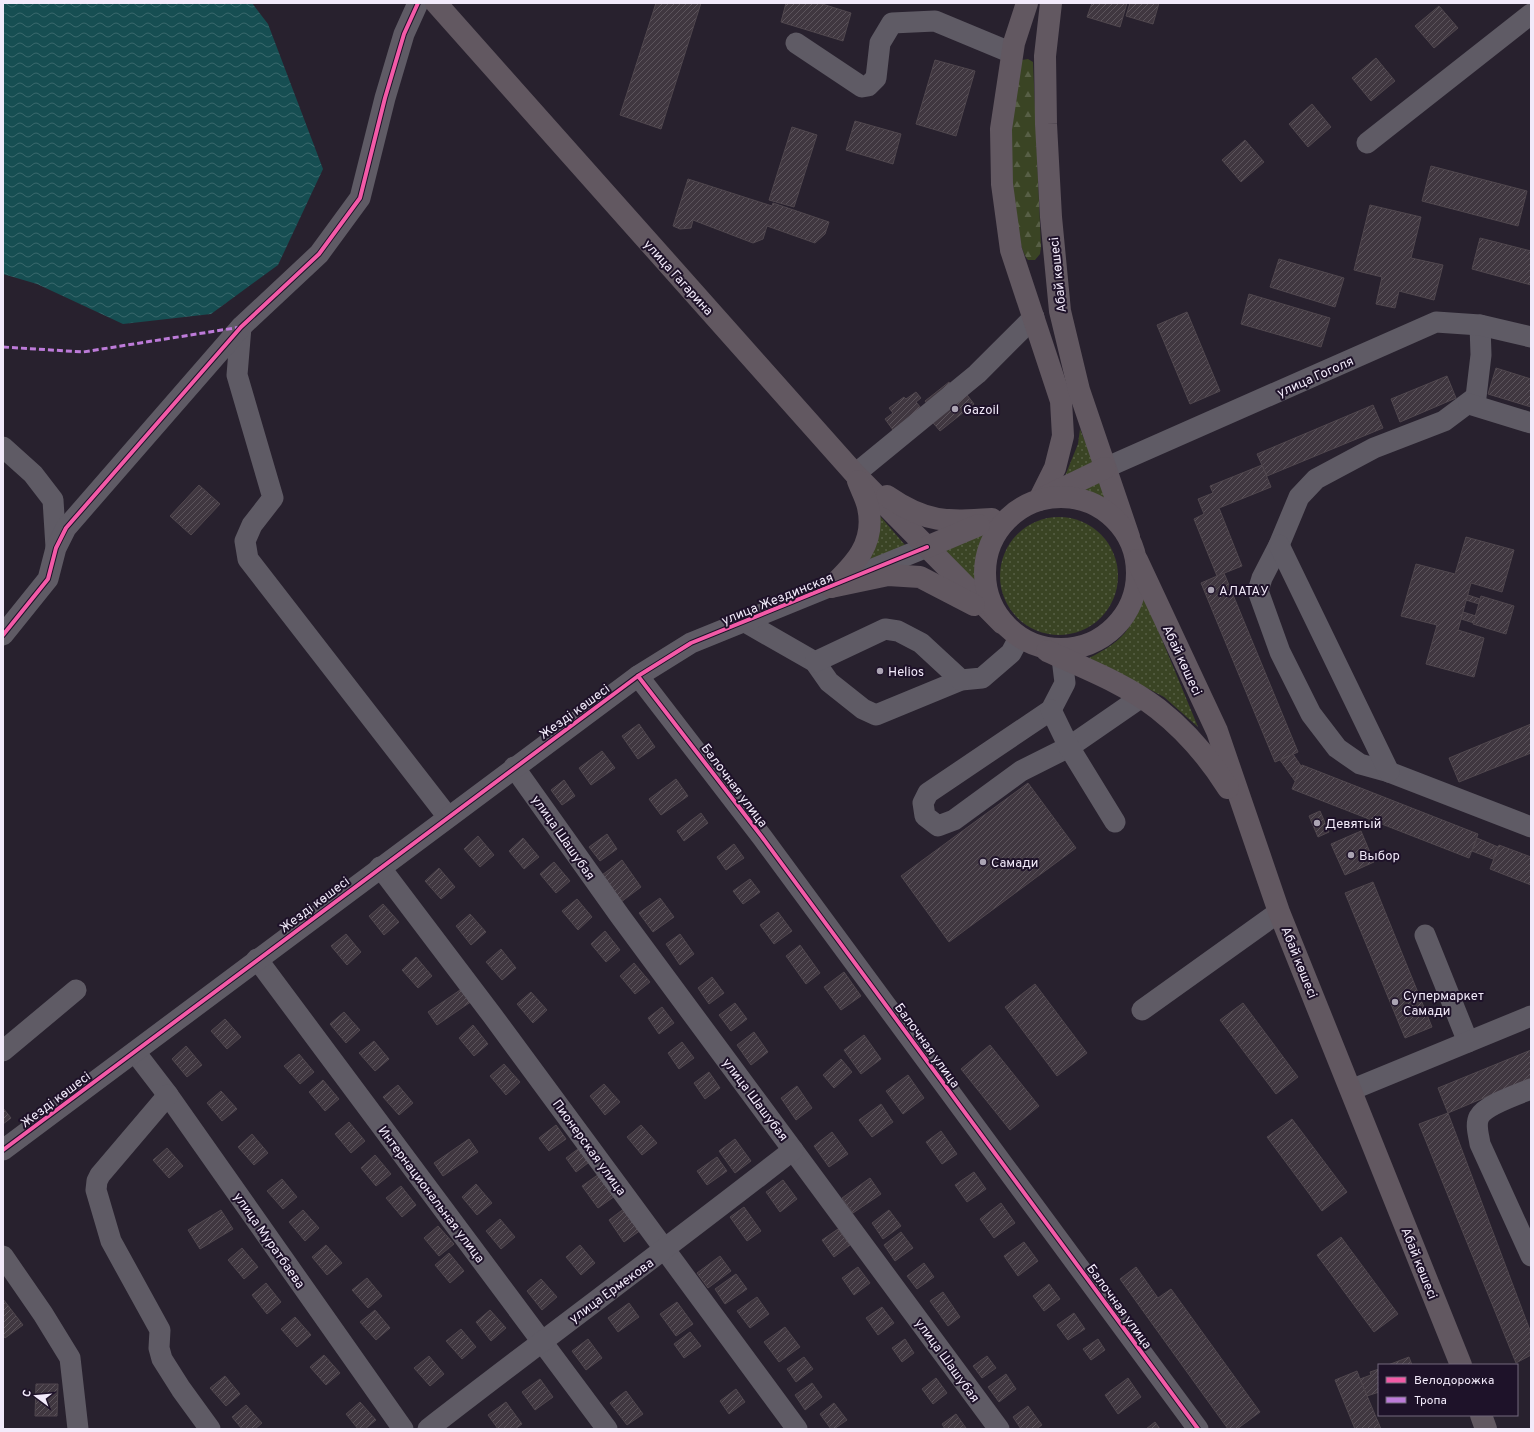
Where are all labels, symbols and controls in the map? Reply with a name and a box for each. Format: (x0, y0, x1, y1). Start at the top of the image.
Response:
street label: Абай көшесі (1047, 236, 1071, 313)
street label: улица Гагарина (639, 237, 716, 319)
street label: улица Гоголя (1275, 354, 1357, 402)
place label: Gazoil (963, 403, 999, 419)
marker: Gazoil (950, 404, 960, 414)
street label: улица Жездинская (720, 570, 836, 630)
place label: АЛАТАУ (1219, 584, 1269, 600)
marker: АЛАТАУ (1206, 585, 1216, 595)
street label: Абай көшесі (1158, 623, 1204, 699)
place label: Helios (888, 665, 924, 681)
marker: Helios (875, 666, 885, 676)
street label: Жезді көшесі (537, 682, 614, 744)
street label: Балочная улица (697, 741, 770, 831)
street label: улица Шашубая (527, 793, 598, 884)
place label: Девятый (1325, 817, 1381, 833)
marker: Девятый (1312, 818, 1322, 828)
place label: Выбор (1359, 849, 1400, 865)
marker: Выбор (1346, 850, 1356, 860)
place label: Самади (991, 856, 1038, 872)
marker: Самади (978, 857, 988, 867)
street label: Жезді көшесі (277, 874, 353, 937)
street label: Абай көшесі (1277, 925, 1320, 1001)
place label: Супермаркет Самади (1403, 989, 1484, 1020)
marker: Супермаркет Самади (1390, 997, 1400, 1007)
street label: Балочная улица (890, 1001, 963, 1092)
street label: улица Шашубая (718, 1056, 791, 1145)
street label: Жезді көшесі (18, 1069, 94, 1132)
street label: Пионерская улица (548, 1097, 629, 1199)
street label: Интернациональная улица (374, 1124, 487, 1267)
street label: улица Муратбаева (229, 1190, 308, 1292)
street label: Абай көшесі (1397, 1226, 1440, 1302)
street label: улица Ермекова (567, 1256, 657, 1328)
street label: Балочная улица (1082, 1262, 1155, 1353)
street label: улица Шашубая (911, 1316, 982, 1406)
legend (1378, 1364, 1518, 1416)
text: Велодорожка (1414, 1373, 1494, 1389)
north arrow (16, 1376, 56, 1416)
text: С (20, 1388, 35, 1399)
text: Тропа (1414, 1393, 1447, 1409)

